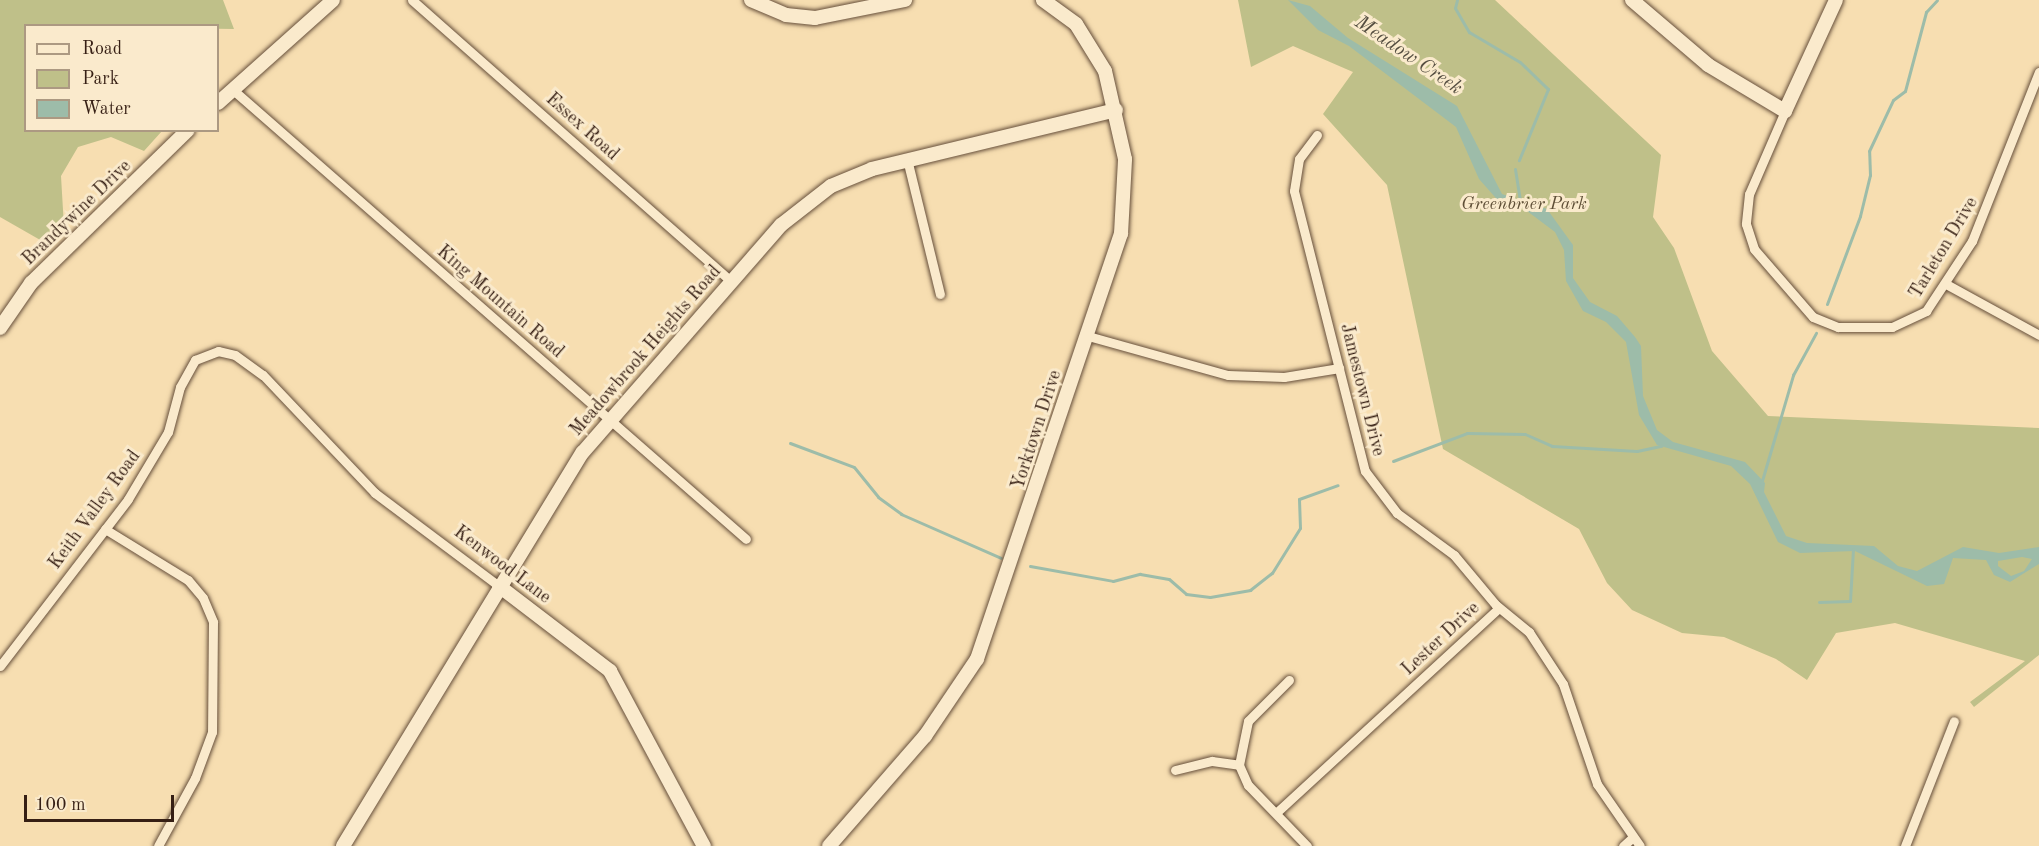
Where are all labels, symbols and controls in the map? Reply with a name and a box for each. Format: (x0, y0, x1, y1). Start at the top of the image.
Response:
water label: Meadow Creek (1350, 11, 1466, 101)
legend (24, 24, 219, 132)
text: Road (82, 40, 122, 58)
text: Park (82, 70, 119, 88)
street label: Essex Road (541, 89, 623, 165)
text: Water (82, 100, 131, 118)
street label: Brandywine Drive (18, 156, 136, 270)
park label: Greenbrier Park (1461, 193, 1587, 215)
street label: Tarleton Drive (1905, 193, 1983, 303)
street label: King Mountain Road (432, 241, 568, 363)
street label: Meadowbrook Heights Road (566, 261, 726, 441)
street label: Jamestown Drive (1335, 321, 1389, 459)
street label: Yorktown Drive (1008, 368, 1066, 492)
street label: Keith Valley Road (45, 446, 145, 574)
street label: Kenwood Lane (449, 521, 555, 609)
street label: Lester Drive (1398, 598, 1484, 680)
scale bar (27, 783, 177, 821)
text: 100 m (35, 796, 86, 814)

